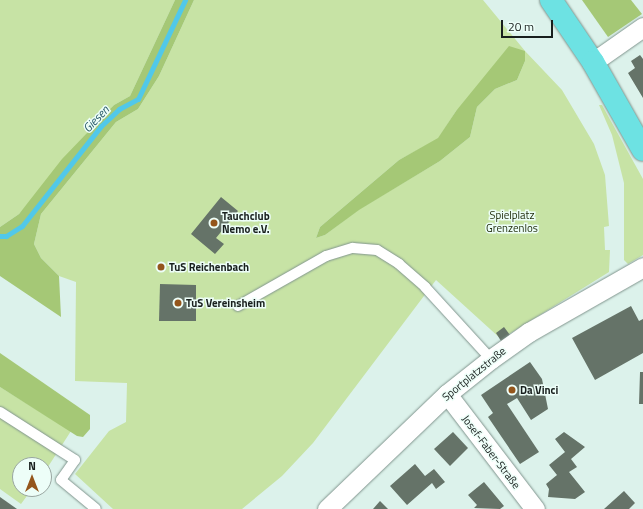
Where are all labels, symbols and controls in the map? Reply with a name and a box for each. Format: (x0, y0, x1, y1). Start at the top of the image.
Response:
scale bar (503, 12, 555, 38)
text: 20 m (508, 17, 534, 36)
water label: Giesen (80, 103, 112, 135)
park label: Spielplatz Grenzenlos (486, 209, 538, 235)
place label: Tauchclub Nemo e.V. (222, 210, 270, 236)
marker: Tauchclub Nemo e.V. (209, 218, 219, 228)
place label: TuS Reichenbach (169, 260, 249, 274)
marker: TuS Reichenbach (156, 262, 166, 272)
place label: TuS Vereinsheim (186, 296, 265, 310)
marker: TuS Vereinsheim (173, 298, 183, 308)
street label: Sportplatzstraße (439, 344, 509, 404)
place label: Da Vinci (520, 383, 558, 397)
marker: Da Vinci (507, 385, 517, 395)
street label: Josef-Faber-Straße (459, 413, 523, 491)
north arrow (12, 457, 52, 497)
text: N (28, 458, 36, 474)

